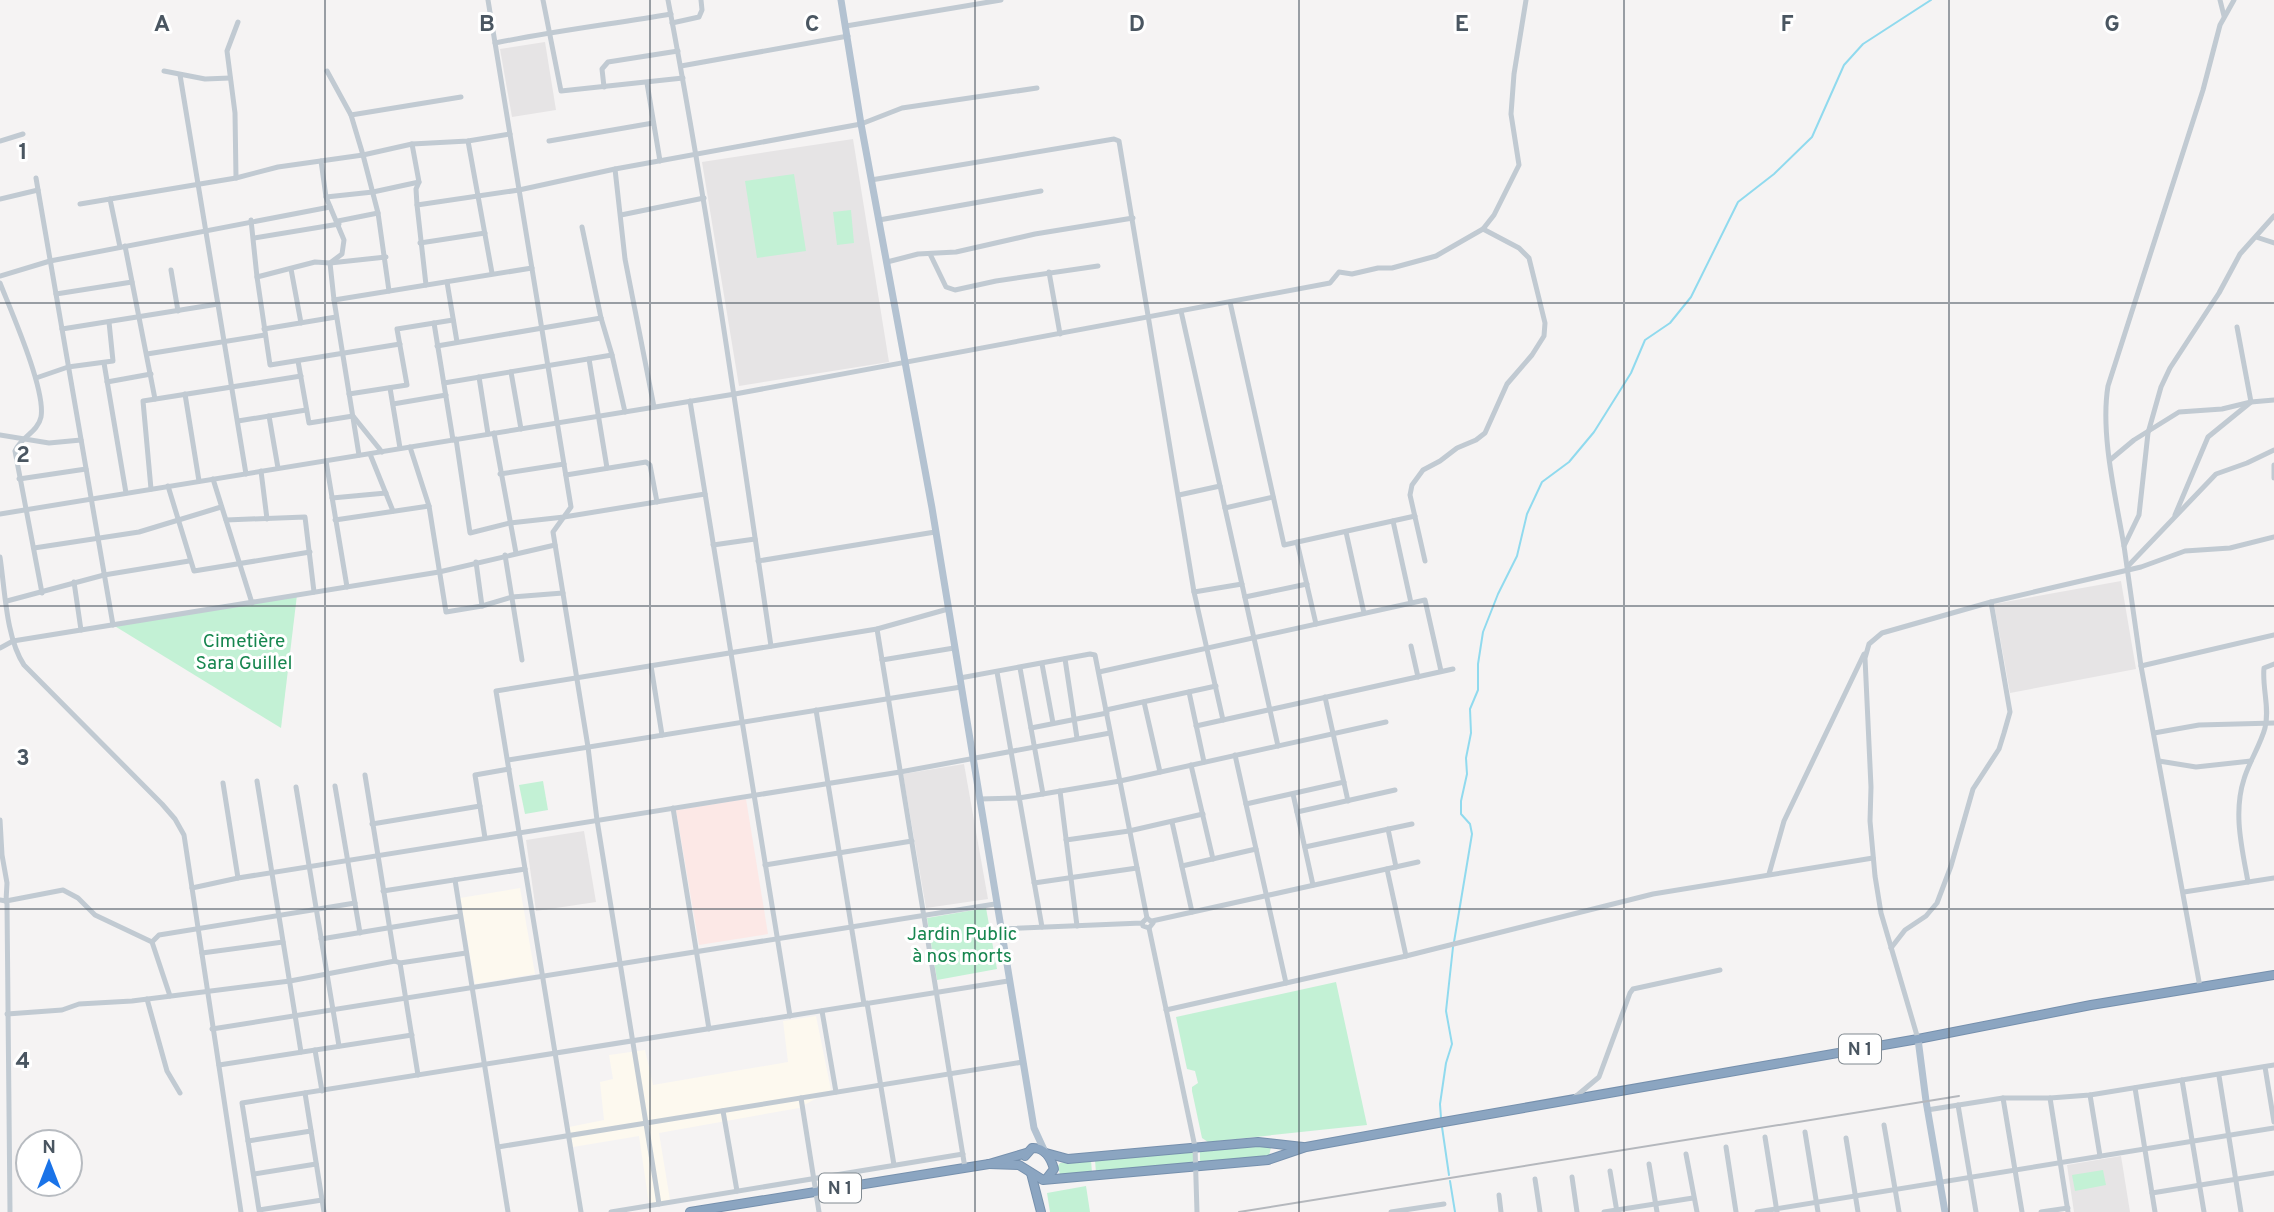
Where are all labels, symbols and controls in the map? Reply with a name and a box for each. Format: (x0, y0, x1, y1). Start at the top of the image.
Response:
text: A (154, 11, 170, 40)
text: B (479, 11, 495, 40)
text: C (805, 11, 819, 40)
text: D (1129, 11, 1145, 40)
text: E (1455, 11, 1469, 40)
text: F (1780, 11, 1794, 40)
text: G (2104, 11, 2120, 40)
text: 1 (18, 139, 28, 168)
text: 2 (16, 442, 30, 471)
park label: Cimetière Sara Guillel (196, 630, 292, 676)
text: 3 (16, 745, 30, 774)
park label: Jardin Public à nos morts (907, 923, 1017, 969)
road number: N 1 (1839, 1034, 1881, 1064)
text: 4 (16, 1048, 30, 1077)
north arrow (14, 1128, 84, 1198)
text: N (42, 1136, 56, 1160)
road number: N 1 (819, 1174, 861, 1203)

